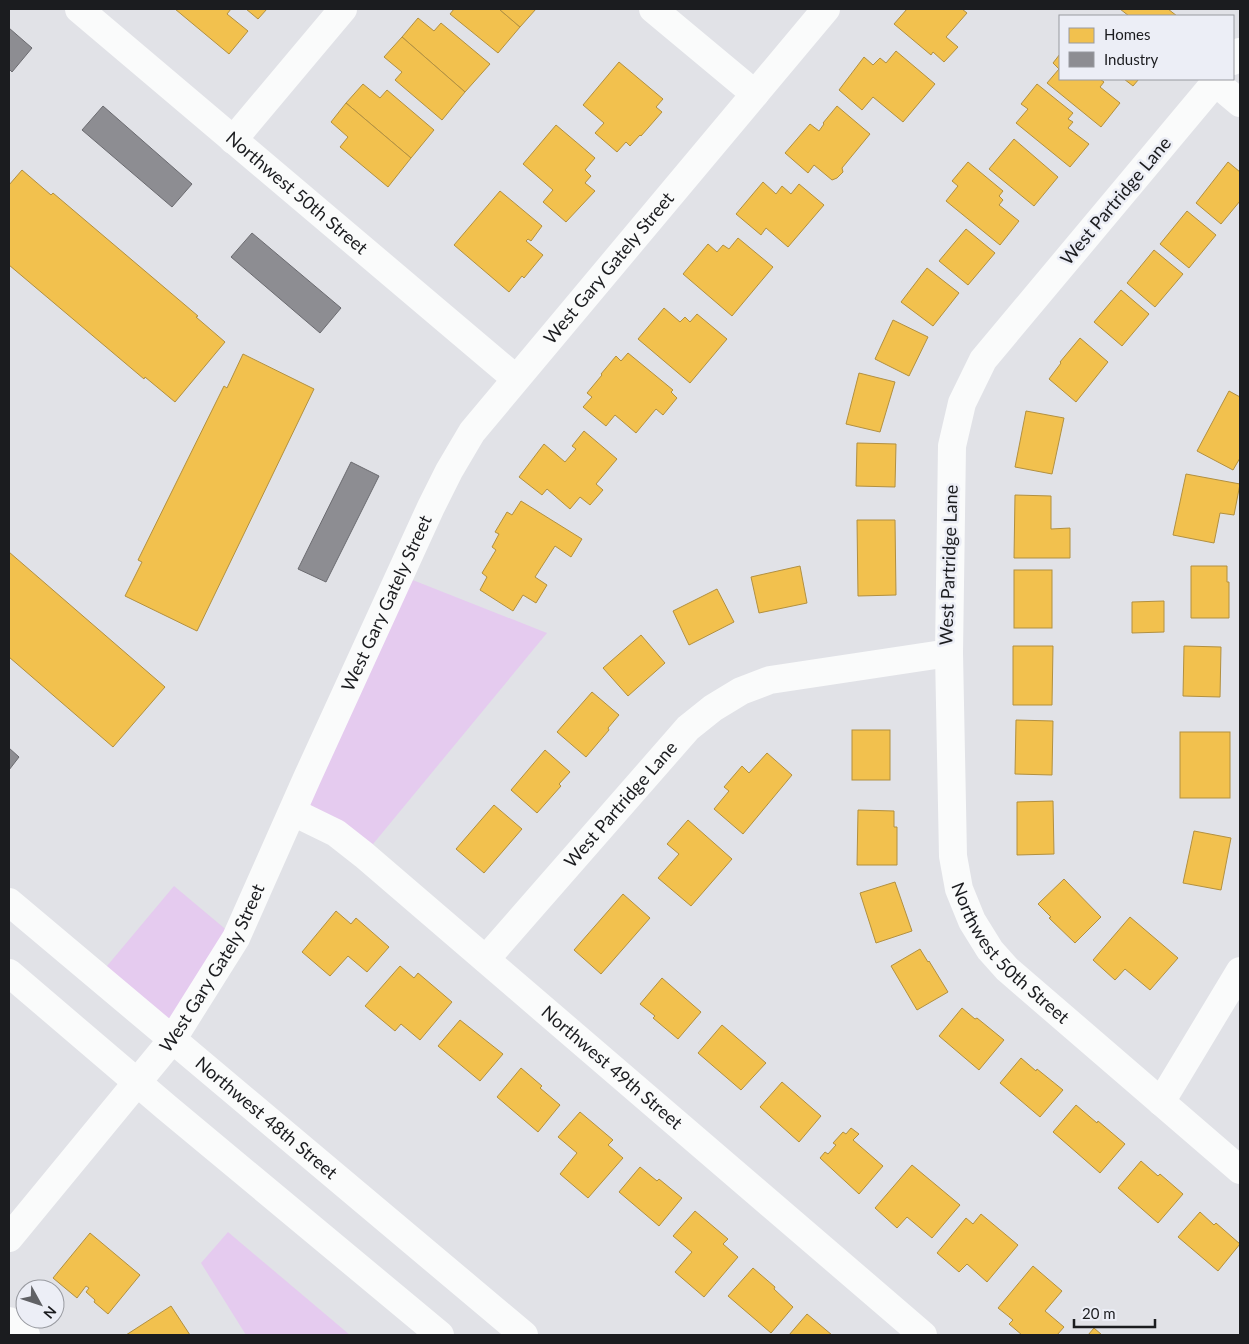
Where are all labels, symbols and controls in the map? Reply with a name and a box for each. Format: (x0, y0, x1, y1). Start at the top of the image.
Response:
legend (1059, 15, 1234, 80)
text: Homes (1104, 25, 1150, 43)
text: Industry (1104, 50, 1159, 68)
street label: Northwest 50th Street (222, 126, 373, 259)
street label: West Partridge Lane (1055, 132, 1175, 269)
street label: West Gary Gately Street (539, 187, 678, 348)
street label: West Partridge Lane (934, 484, 962, 646)
street label: West Gary Gately Street (336, 511, 436, 694)
street label: West Partridge Lane (559, 736, 681, 872)
street label: Northwest 50th Street (947, 879, 1074, 1028)
street label: West Gary Gately Street (154, 880, 269, 1056)
street label: Northwest 49th Street (537, 1000, 688, 1134)
street label: Northwest 48th Street (191, 1052, 343, 1184)
north arrow (15, 1279, 65, 1329)
scale bar (1074, 1296, 1155, 1328)
text: N (40, 1303, 60, 1322)
text: 20 m (1082, 1304, 1116, 1322)

